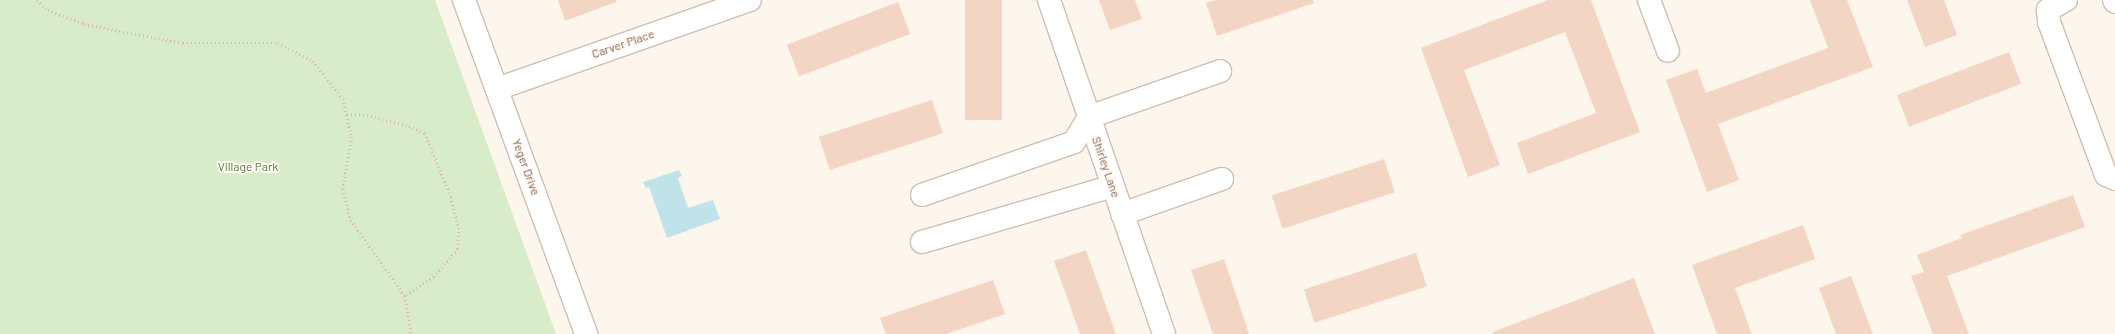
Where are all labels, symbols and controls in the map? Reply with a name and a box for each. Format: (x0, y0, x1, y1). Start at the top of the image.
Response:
street label: Carver Place (590, 27, 656, 61)
street label: Shirley Lane (1089, 135, 1123, 199)
street label: Yeger Drive (509, 137, 543, 197)
park label: Village Park (218, 160, 278, 174)

